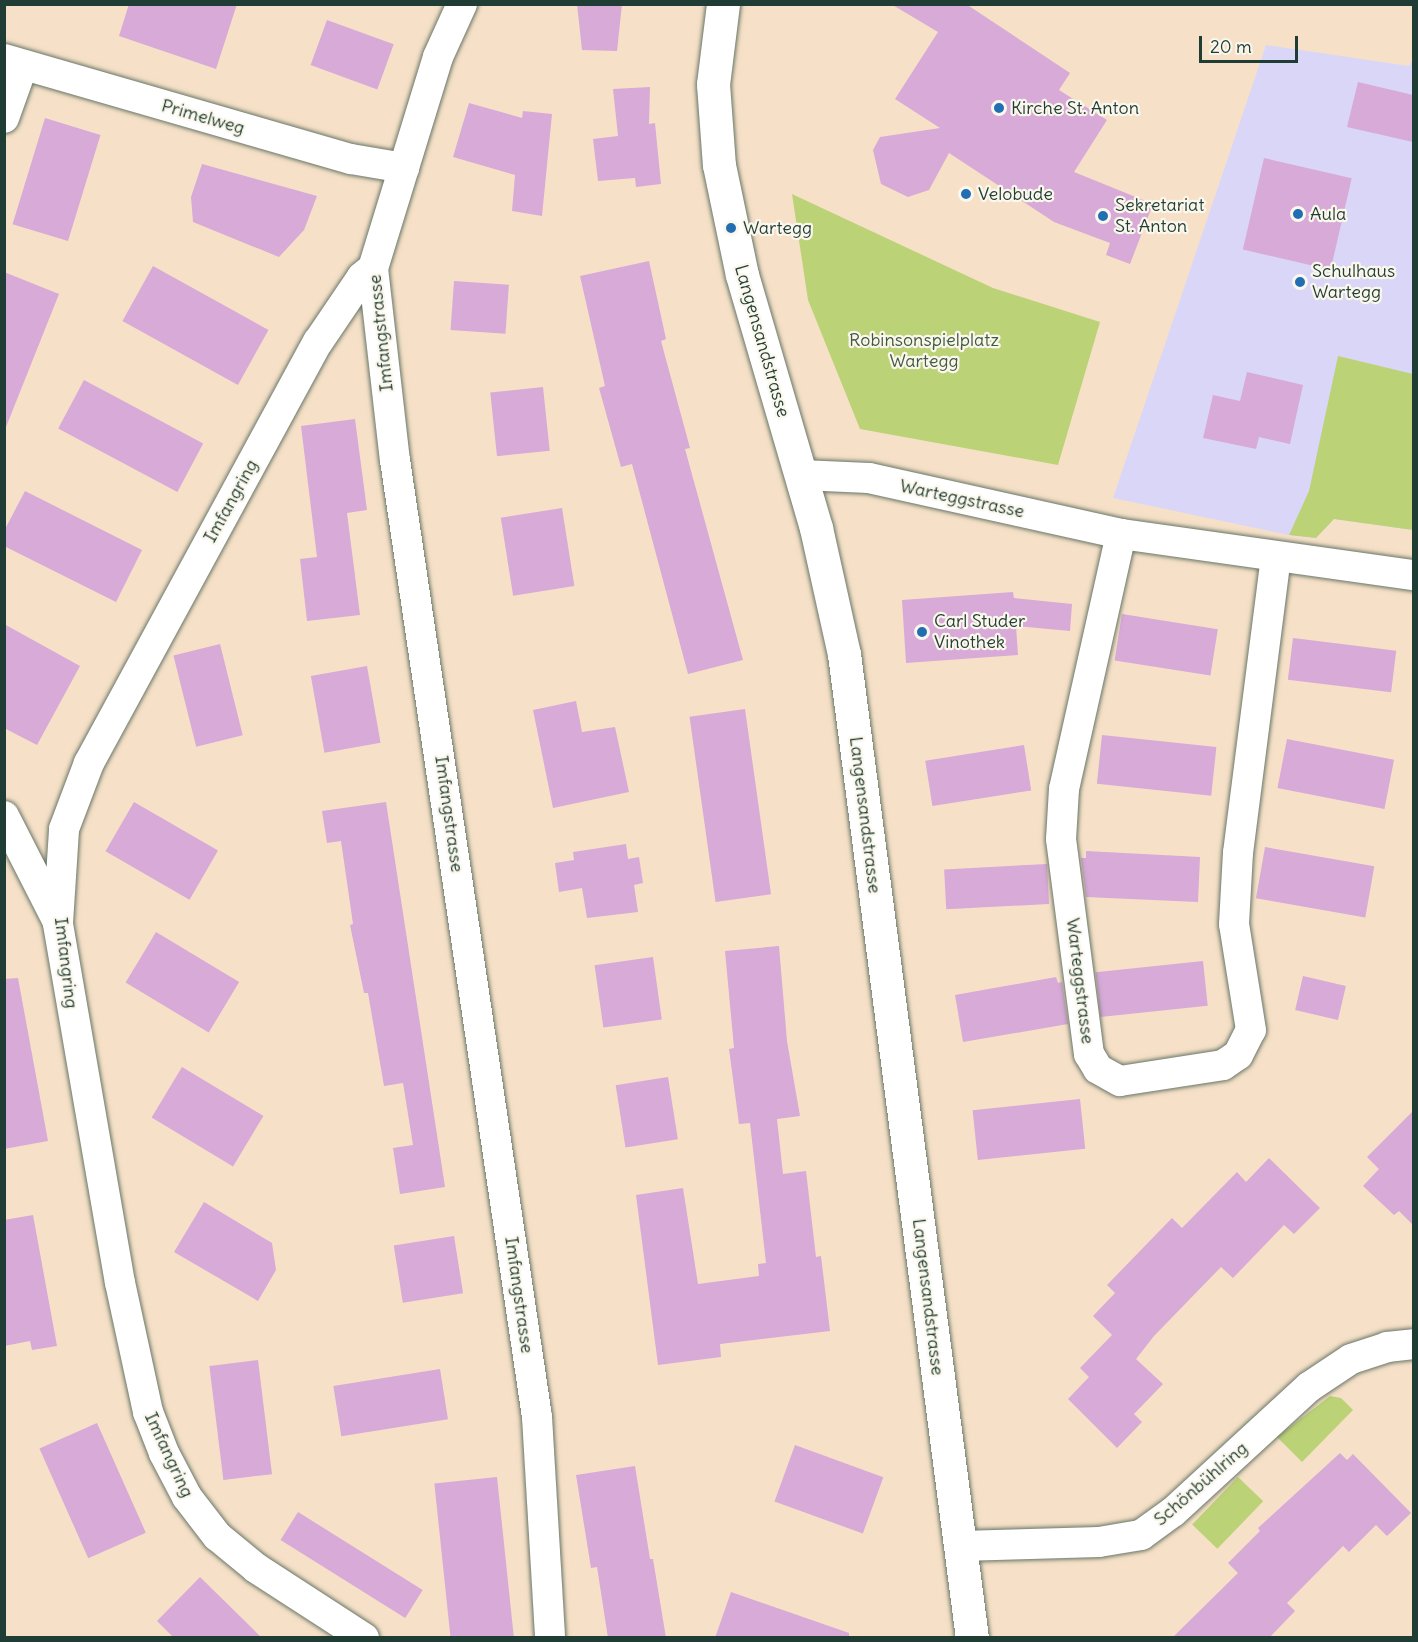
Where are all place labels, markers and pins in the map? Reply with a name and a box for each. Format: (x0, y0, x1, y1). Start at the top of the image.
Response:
place label: Kirche St. Anton (1011, 97, 1139, 119)
marker: Kirche St. Anton (992, 101, 1006, 115)
place label: Velobude (978, 183, 1053, 205)
marker: Velobude (959, 187, 973, 201)
place label: Sekretariat St. Anton (1115, 195, 1204, 238)
place label: Aula (1310, 203, 1346, 225)
marker: Aula (1291, 207, 1305, 221)
marker: Sekretariat St. Anton (1096, 209, 1110, 223)
place label: Wartegg (743, 217, 812, 239)
marker: Wartegg (724, 221, 738, 235)
place label: Schulhaus Wartegg (1312, 261, 1395, 304)
marker: Schulhaus Wartegg (1293, 275, 1307, 289)
place label: Carl Studer Vinothek (934, 611, 1025, 654)
marker: Carl Studer Vinothek (915, 625, 929, 639)

